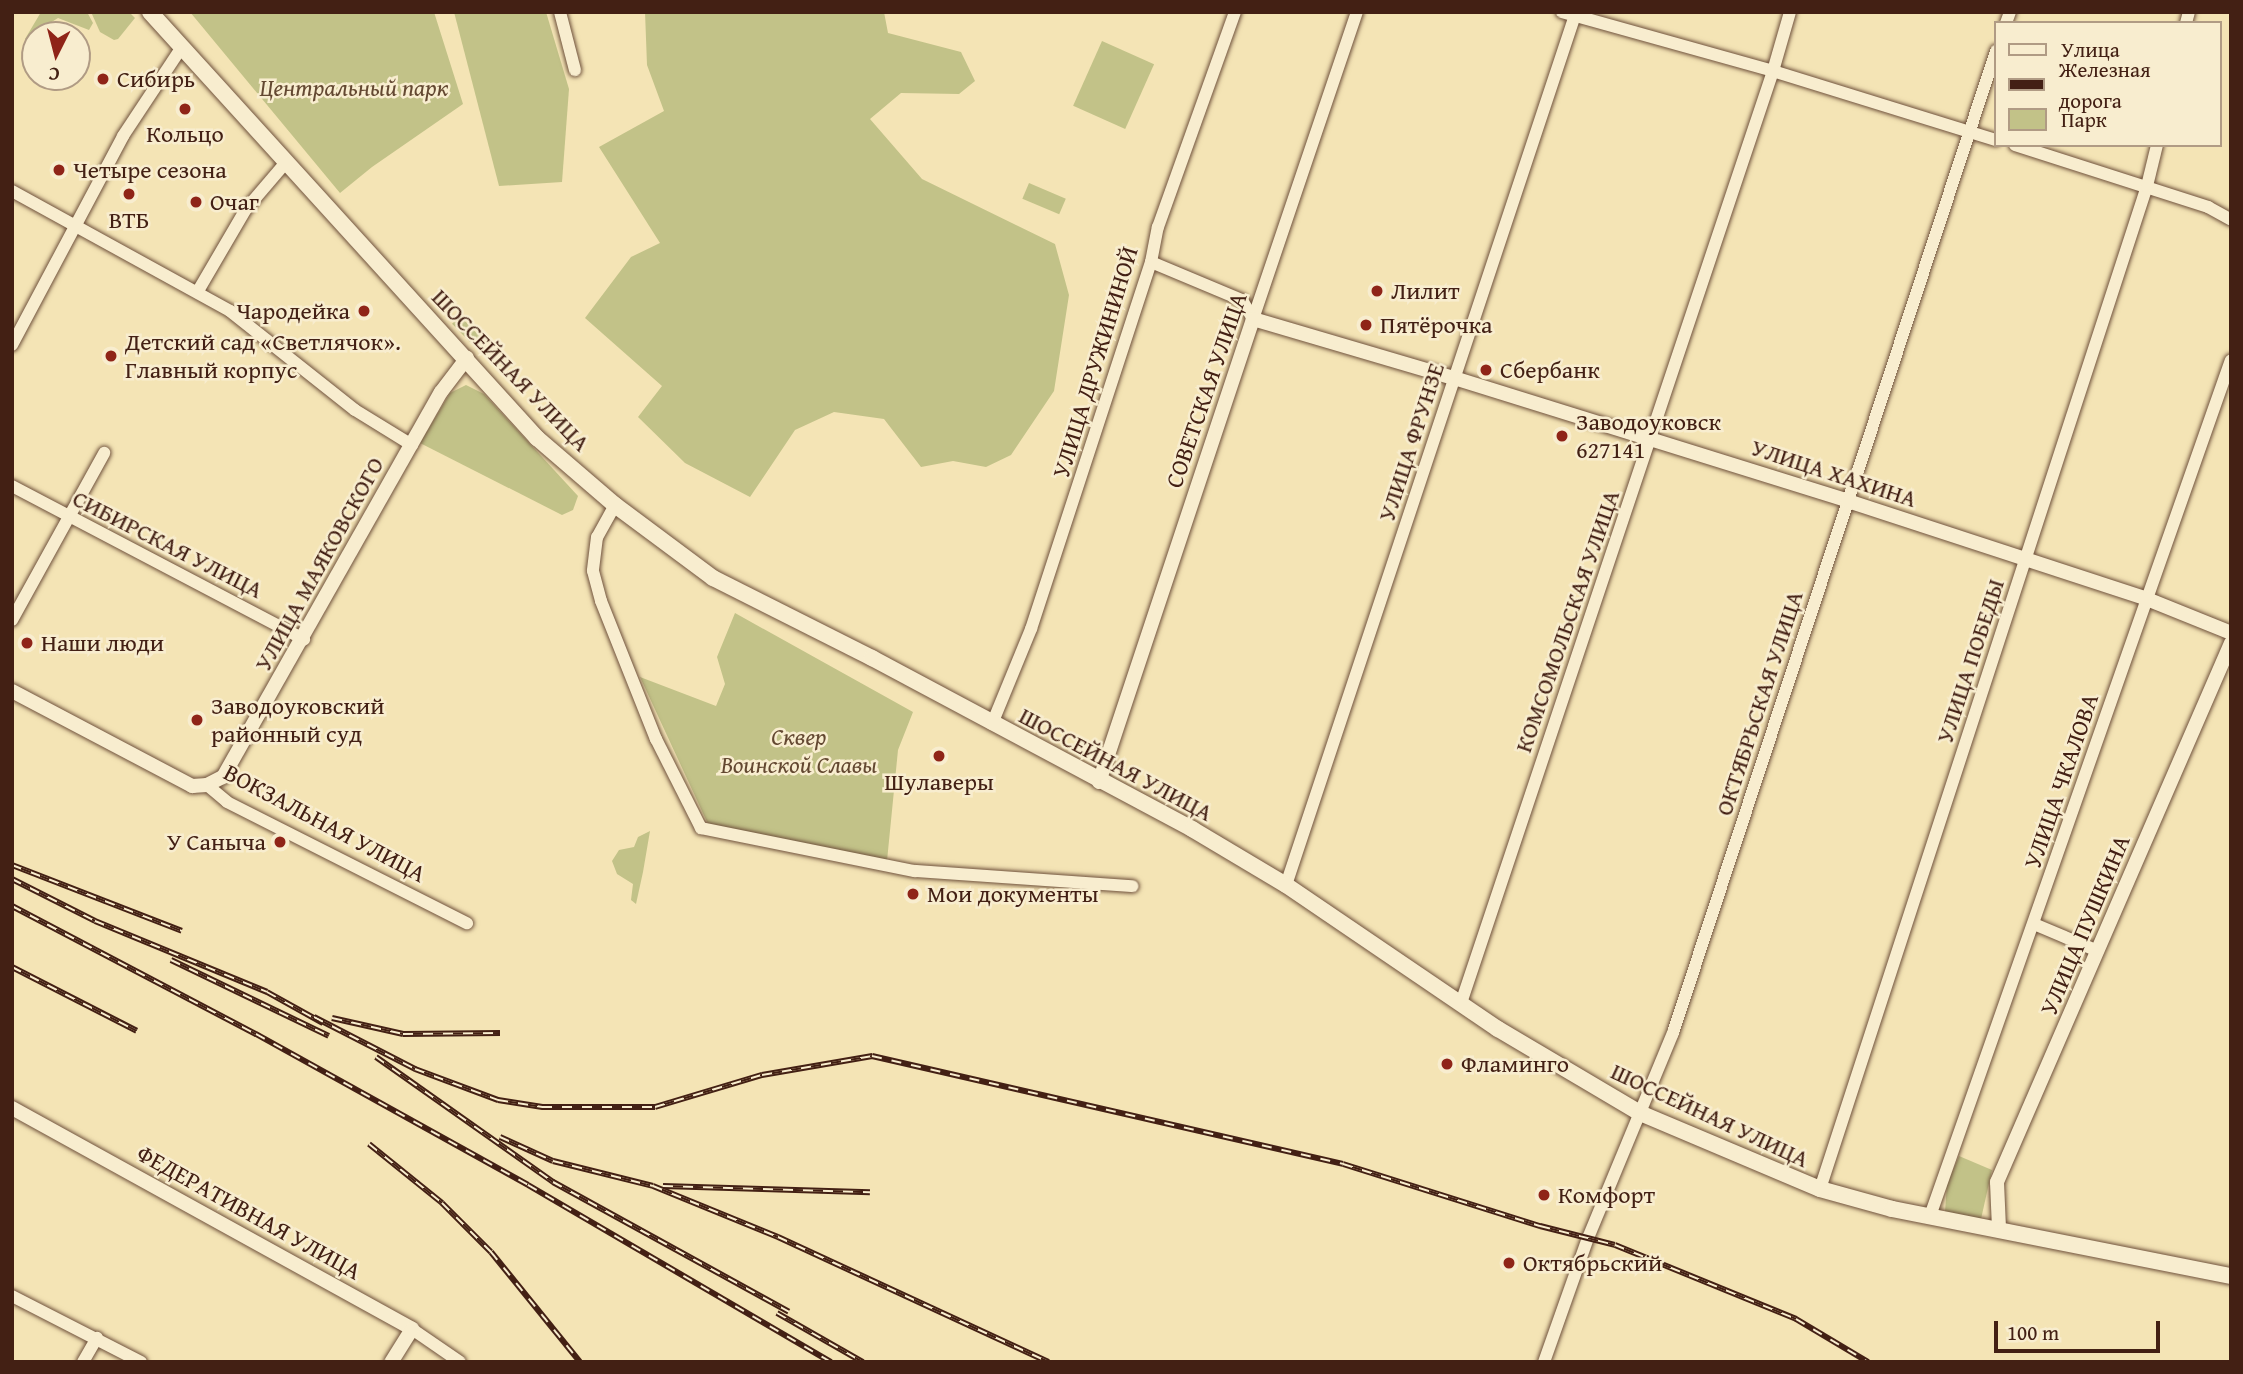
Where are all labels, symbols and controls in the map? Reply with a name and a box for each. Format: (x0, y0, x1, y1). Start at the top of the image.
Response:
north arrow (21, 21, 91, 91)
legend (1994, 21, 2222, 147)
text: Улица (2061, 34, 2120, 65)
text: Железная дорога (2059, 54, 2151, 116)
text: С (47, 60, 61, 89)
place label: Сибирь (117, 65, 195, 93)
marker: Сибирь (95, 71, 111, 87)
park label: Центральный парк (259, 74, 449, 102)
marker: Кольцо (177, 101, 193, 117)
text: Парк (2061, 104, 2107, 135)
place label: Кольцо (146, 120, 224, 148)
place label: Четыре сезона (73, 156, 227, 184)
marker: Четыре сезона (51, 162, 67, 178)
marker: ВТБ (121, 186, 137, 202)
place label: Очаг (210, 188, 259, 216)
marker: Очаг (188, 194, 204, 210)
place label: ВТБ (109, 206, 149, 234)
street label: УЛИЦА ДРУЖИНИНОЙ (1046, 243, 1144, 481)
place label: Лилит (1391, 277, 1460, 305)
street label: ШОССЕЙНАЯ УЛИЦА (426, 283, 596, 457)
marker: Лилит (1369, 283, 1385, 299)
street label: СОВЕТСКАЯ УЛИЦА (1159, 289, 1253, 491)
place label: Чародейка (236, 297, 350, 325)
marker: Чародейка (356, 303, 372, 319)
place label: Пятёрочка (1380, 311, 1492, 339)
marker: Пятёрочка (1358, 317, 1374, 333)
place label: Детский сад «Светлячок». Главный корпус (125, 328, 401, 384)
marker: Детский сад «Светлячок». Главный корпус (103, 348, 119, 364)
place label: Сбербанк (1500, 356, 1600, 384)
street label: УЛИЦА ФРУНЗЕ (1372, 359, 1450, 525)
marker: Сбербанк (1478, 362, 1494, 378)
place label: Заводоуковск 627141 (1576, 408, 1721, 464)
marker: Заводоуковск 627141 (1554, 428, 1570, 444)
street label: УЛИЦА ХАХИНА (1748, 433, 1920, 513)
street label: УЛИЦА МАЯКОВСКОГО (248, 452, 390, 676)
street label: СИБИРСКАЯ УЛИЦА (68, 484, 268, 604)
street label: КОМСОМОЛЬСКАЯ УЛИЦА (1509, 486, 1625, 756)
street label: УЛИЦА ПОБЕДЫ (1930, 575, 2010, 747)
street label: ОКТЯБРЬСКАЯ УЛИЦА (1709, 587, 1809, 819)
place label: Наши люди (41, 629, 164, 657)
marker: Наши люди (19, 635, 35, 651)
street label: УЛИЦА ЧКАЛОВА (2018, 690, 2104, 872)
place label: Заводоуковский районный суд (211, 692, 385, 748)
street label: ШОССЕЙНАЯ УЛИЦА (1014, 701, 1218, 827)
marker: Заводоуковский районный суд (189, 712, 205, 728)
park label: Сквер Воинской Славы (721, 723, 877, 779)
marker: Шулаверы (931, 748, 947, 764)
street label: ВОКЗАЛЬНАЯ УЛИЦА (219, 758, 431, 888)
place label: Шулаверы (884, 768, 994, 796)
place label: У Саныча (167, 828, 266, 856)
street label: УЛИЦА ПУШКИНА (2034, 831, 2136, 1019)
marker: У Саныча (272, 834, 288, 850)
place label: Мои документы (927, 880, 1098, 908)
marker: Мои документы (905, 886, 921, 902)
place label: Фламинго (1461, 1050, 1569, 1078)
marker: Фламинго (1439, 1056, 1455, 1072)
street label: ШОССЕЙНАЯ УЛИЦА (1607, 1057, 1813, 1173)
street label: ФЕДЕРАТИВНАЯ УЛИЦА (132, 1138, 366, 1286)
place label: Комфорт (1558, 1181, 1655, 1209)
marker: Комфорт (1536, 1187, 1552, 1203)
place label: Октябрьский (1523, 1249, 1662, 1277)
marker: Октябрьский (1501, 1255, 1517, 1271)
scale bar (1998, 1308, 2164, 1352)
text: 100 m (2007, 1317, 2059, 1348)

